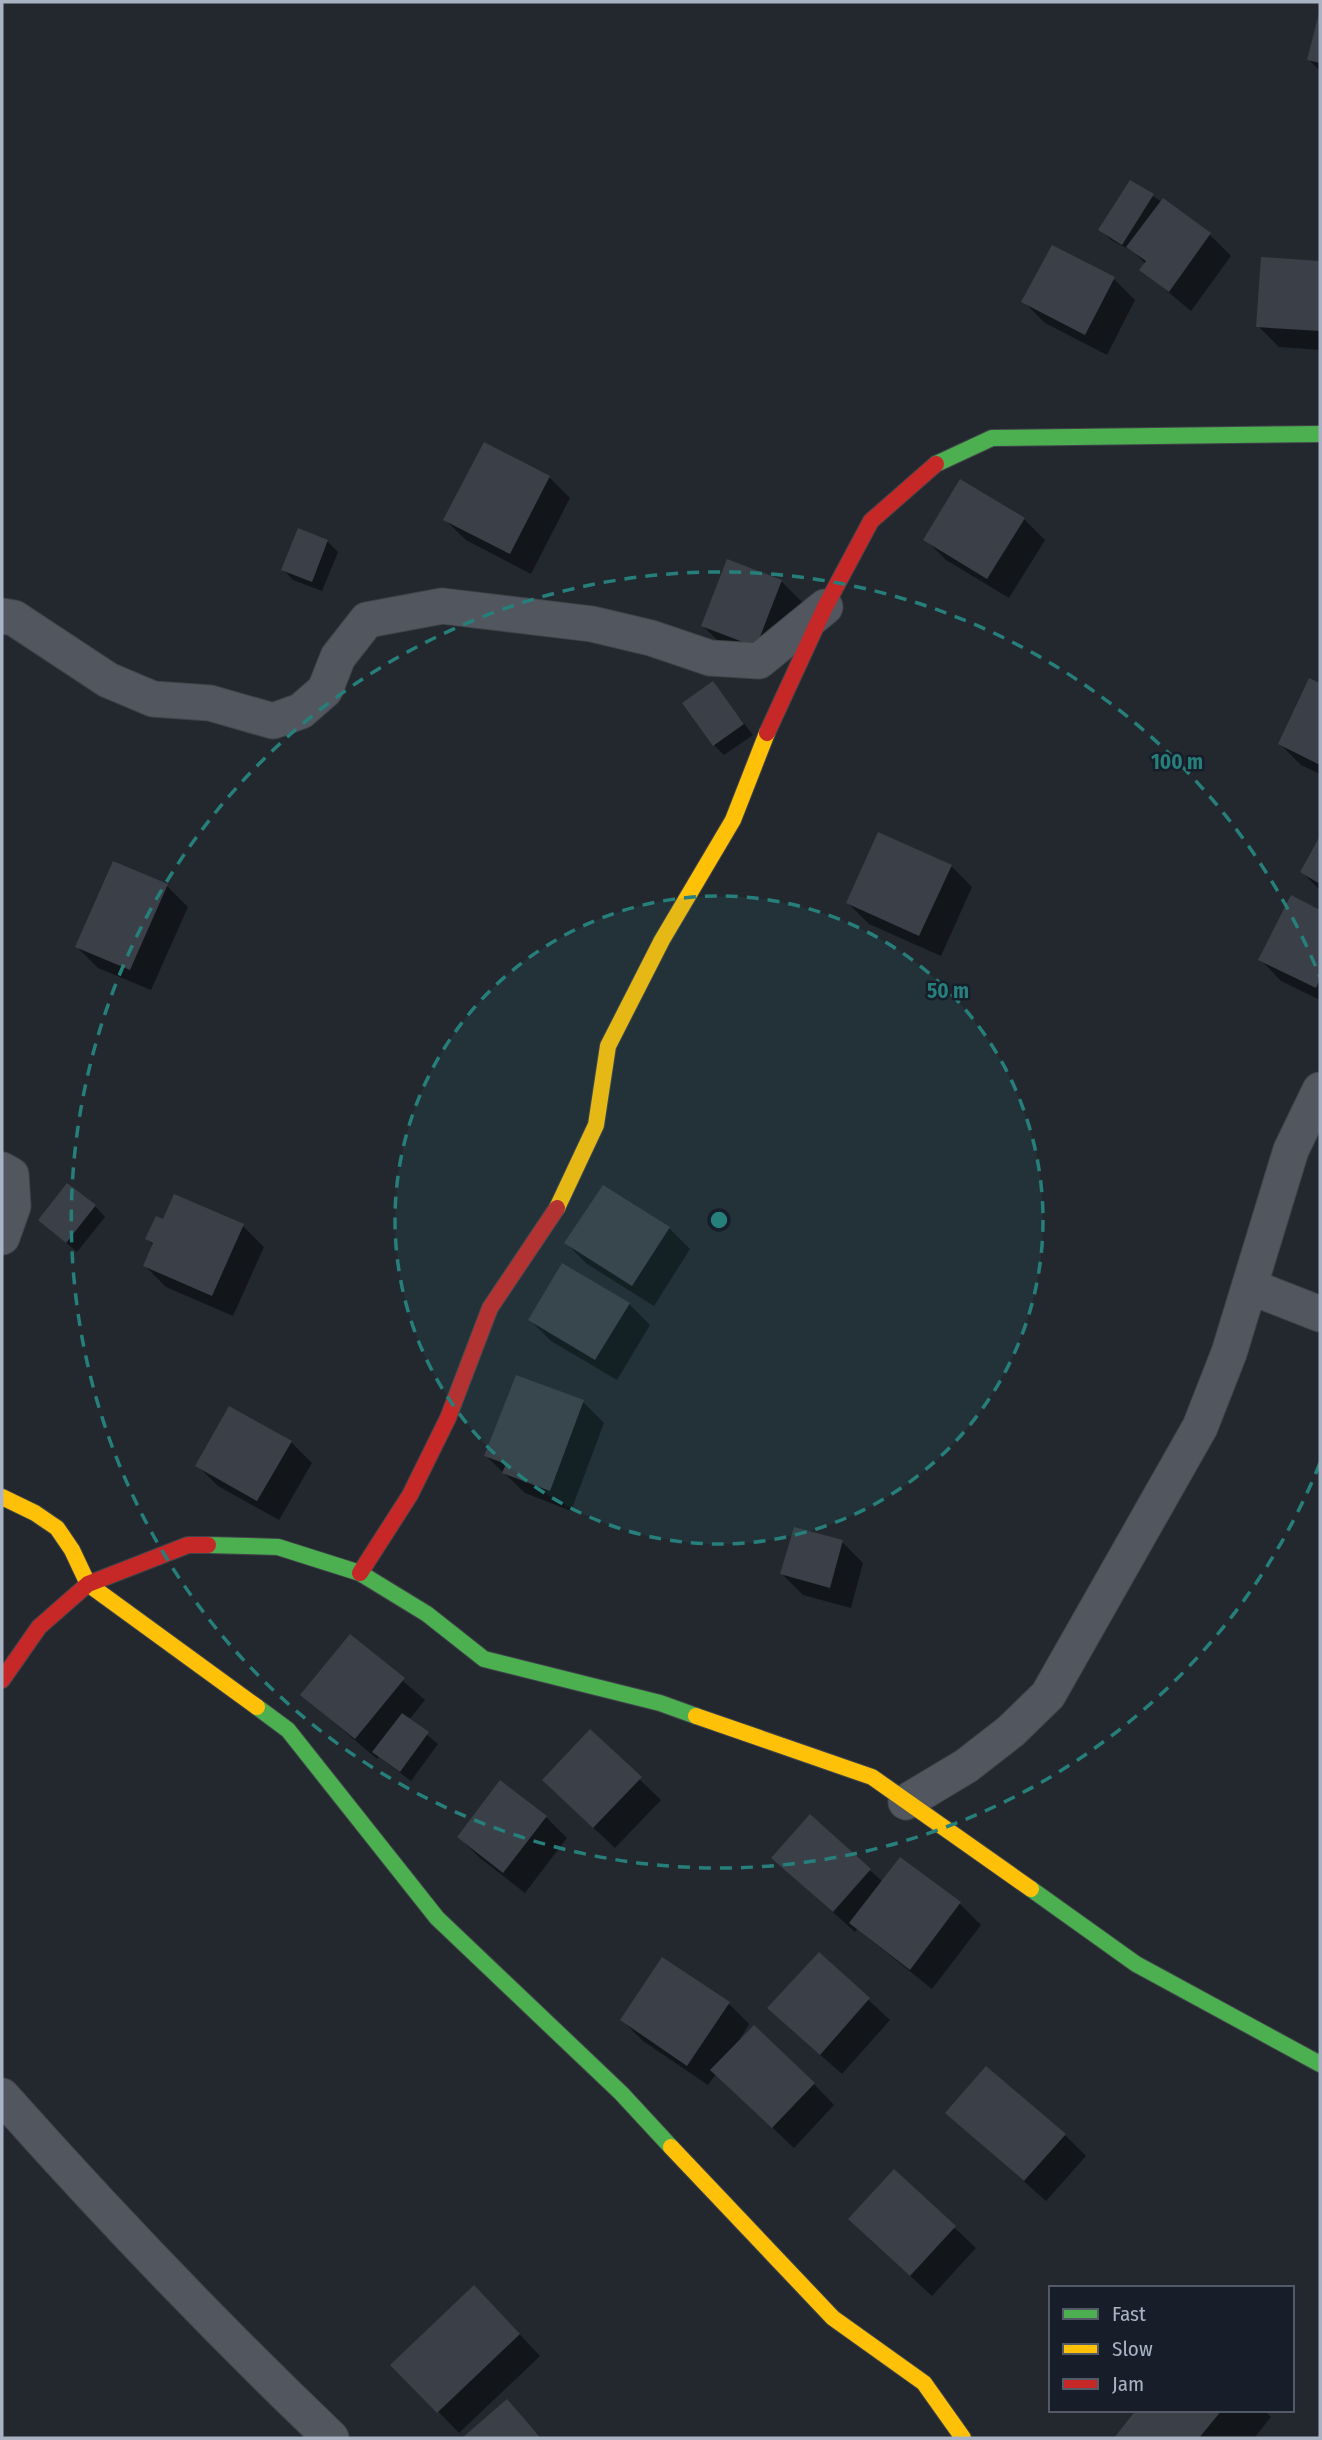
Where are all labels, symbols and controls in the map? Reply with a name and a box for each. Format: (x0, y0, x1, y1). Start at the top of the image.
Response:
text: 100 m (1151, 749, 1203, 775)
text: 50 m (927, 978, 969, 1004)
centre of rings (707, 1208, 731, 1232)
legend (1049, 2286, 1294, 2412)
text: Fast (1112, 2301, 1146, 2327)
text: Slow (1112, 2336, 1153, 2362)
text: Jam (1112, 2371, 1144, 2397)

